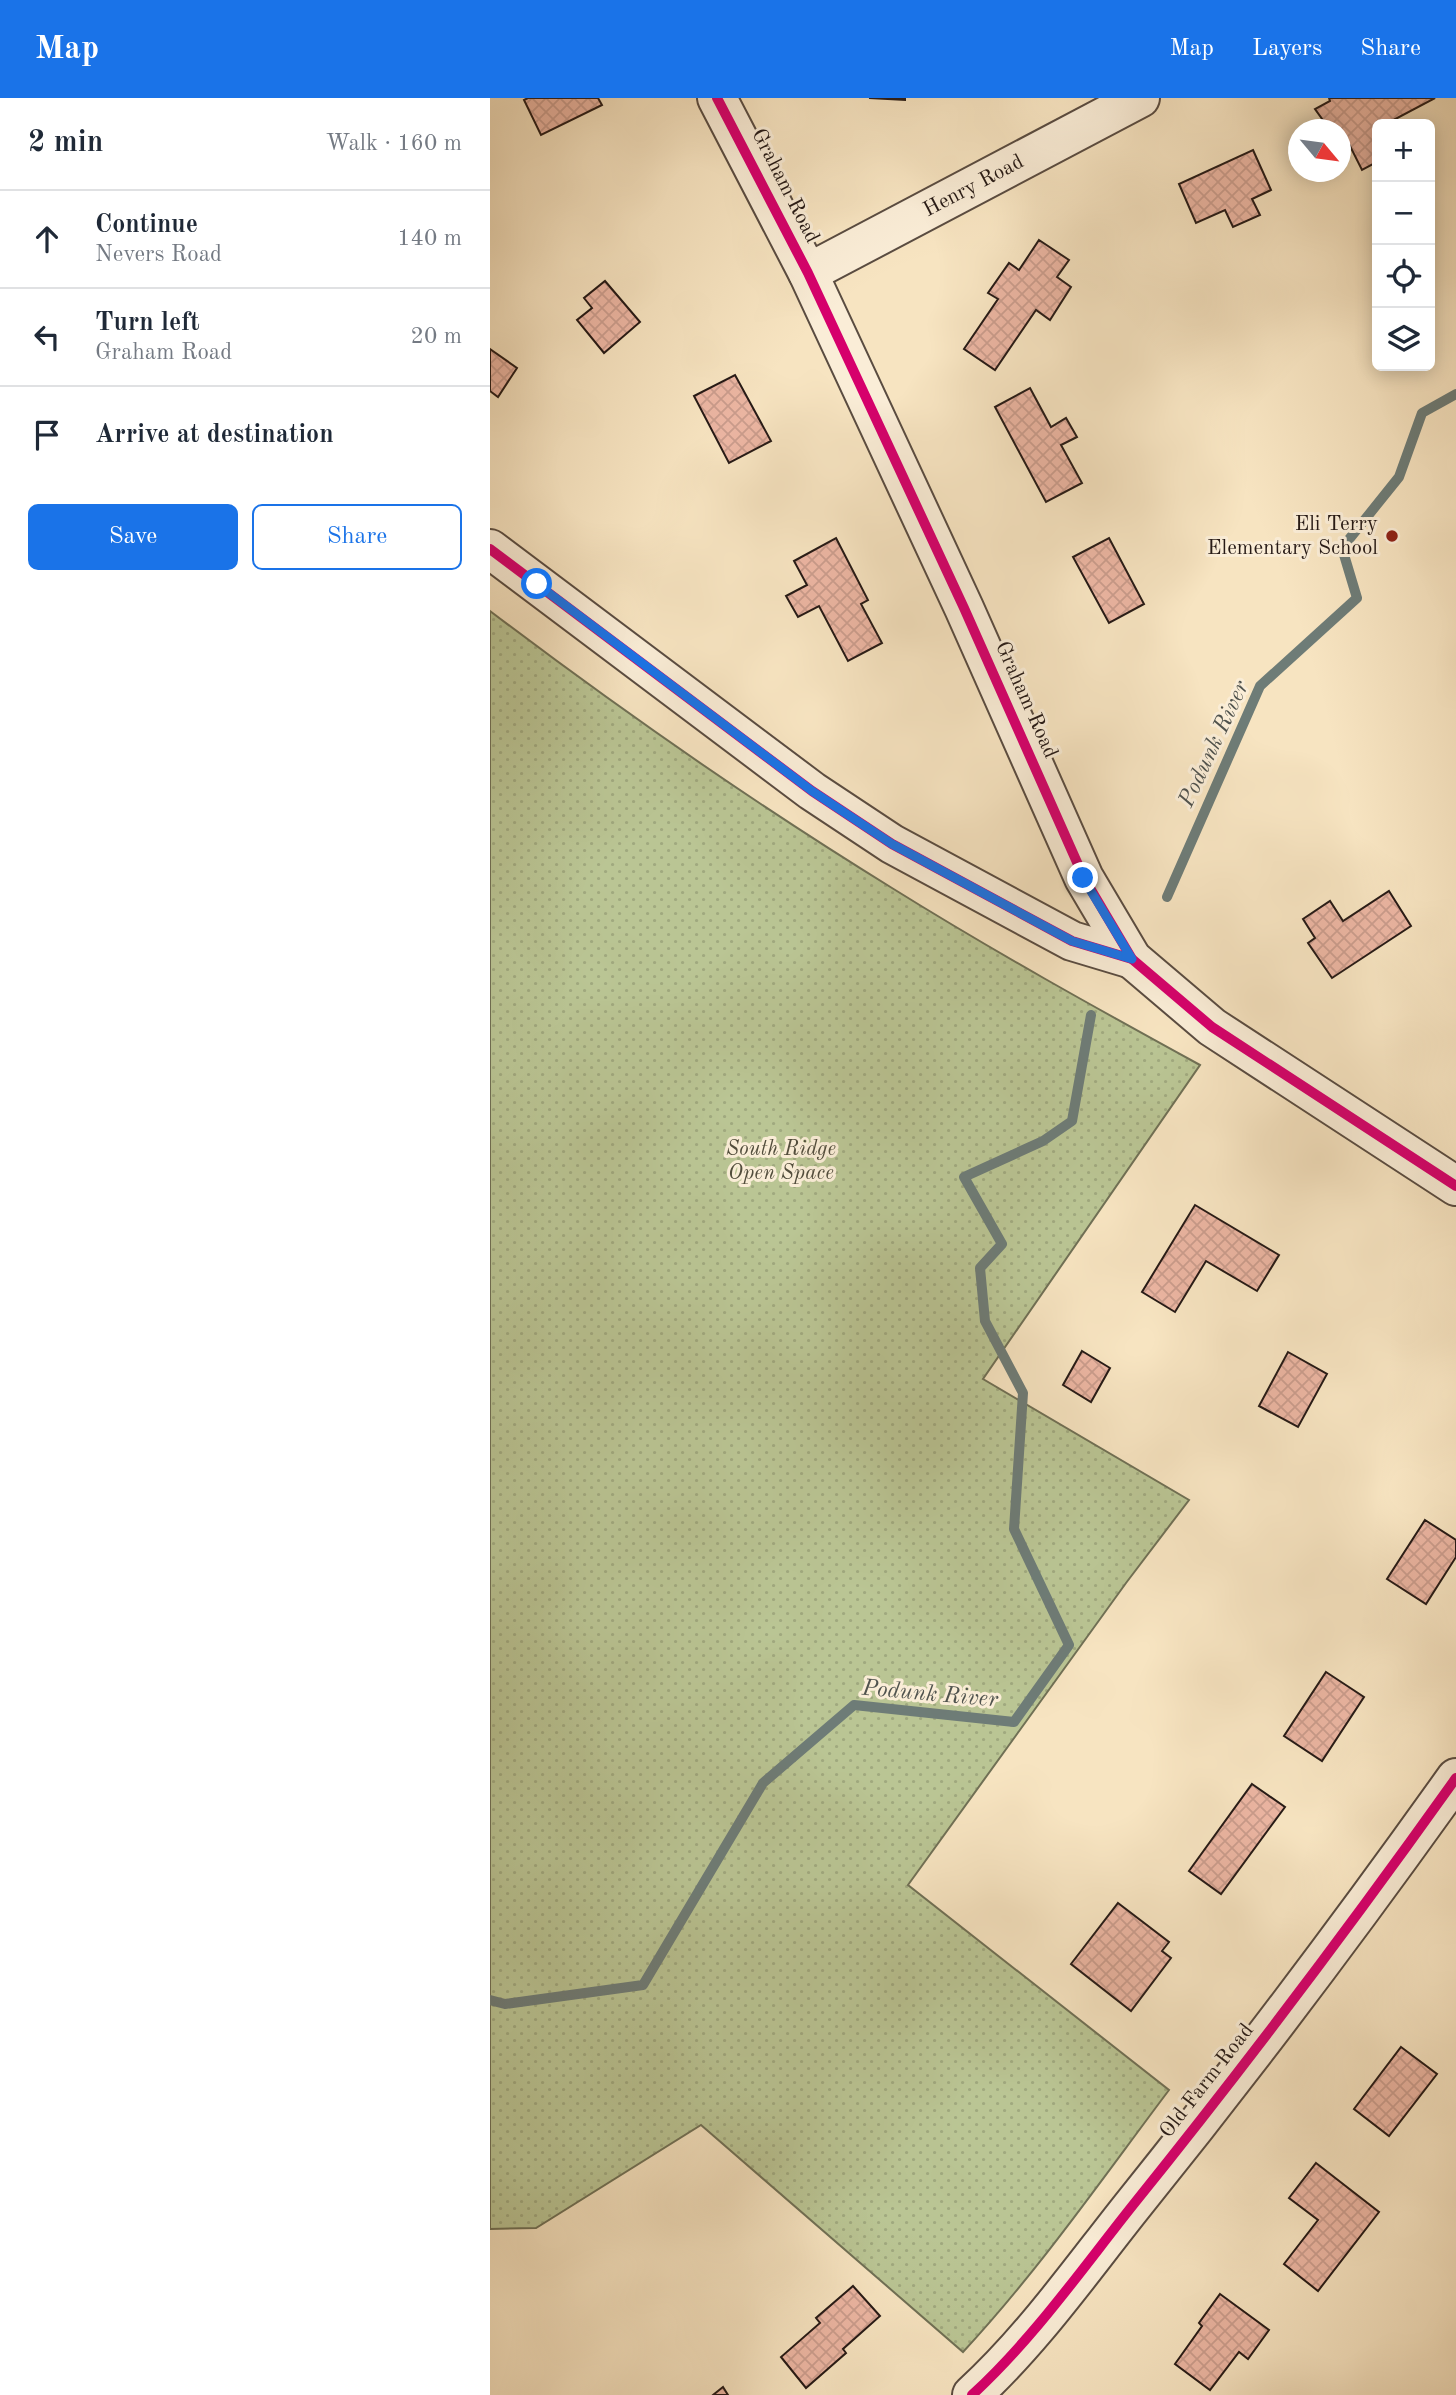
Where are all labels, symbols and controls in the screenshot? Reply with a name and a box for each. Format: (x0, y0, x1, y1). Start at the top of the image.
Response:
text: Map (35, 33, 99, 66)
text: Map (1170, 37, 1214, 61)
text: Layers (1252, 37, 1322, 61)
text: Share (1360, 37, 1421, 61)
north arrow (1288, 119, 1351, 182)
map controls (1372, 119, 1435, 371)
button: + (1372, 119, 1435, 182)
street label: Graham Road (747, 125, 823, 247)
text: 2 min (28, 128, 103, 158)
text: Walk · 160 m (326, 132, 462, 155)
street label: Henry Road (920, 151, 1027, 221)
button: − (1372, 182, 1435, 245)
text: Continue (95, 212, 198, 238)
icon: ahead (28, 220, 66, 258)
text: 140 m (397, 227, 462, 250)
text: Nevers Road (95, 243, 222, 266)
button: locate (1372, 245, 1435, 308)
button: layers (1372, 308, 1435, 371)
text: Turn left (95, 310, 200, 336)
icon: left (28, 318, 66, 356)
text: 20 m (411, 325, 462, 348)
text: Graham Road (95, 341, 232, 364)
icon: arrive (28, 416, 66, 454)
text: Arrive at destination (95, 422, 334, 448)
button: Save (28, 504, 238, 570)
button: Share (252, 504, 462, 570)
place label: Eli Terry Elementary School (1207, 514, 1378, 559)
marker: Eli Terry Elementary School (1384, 528, 1400, 544)
route start (521, 568, 552, 599)
street label: Graham Road (991, 639, 1061, 762)
water label: Podunk River (1174, 676, 1254, 812)
route end (1067, 862, 1098, 893)
park label: South Ridge Open Space (726, 1139, 836, 1184)
water label: Podunk River (860, 1677, 1000, 1711)
street label: Old Farm Road (1156, 2020, 1258, 2142)

